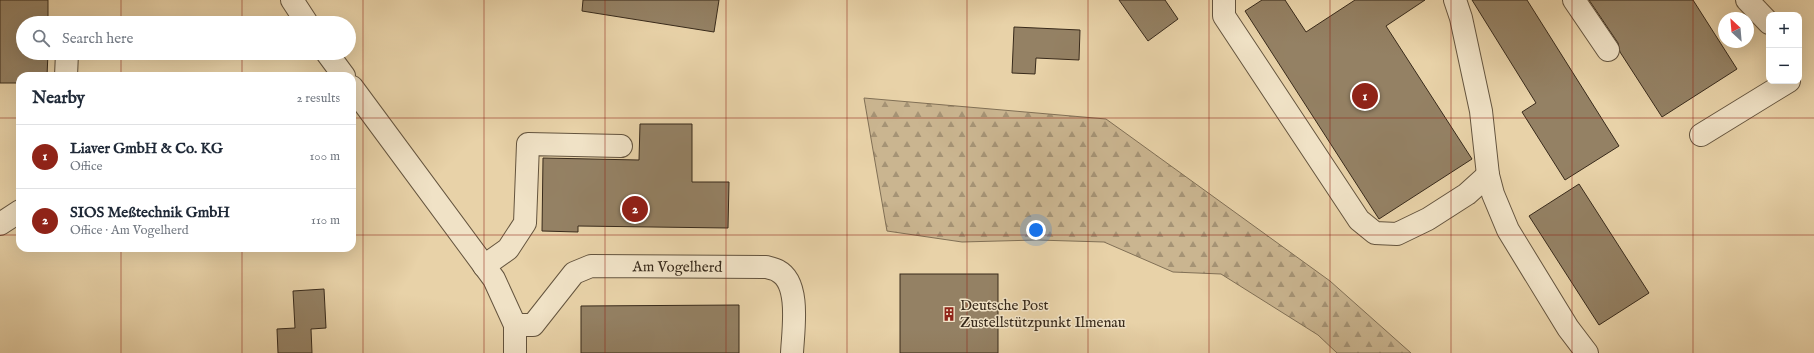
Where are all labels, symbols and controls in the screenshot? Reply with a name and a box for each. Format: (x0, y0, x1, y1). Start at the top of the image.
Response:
north arrow (1718, 12, 1754, 48)
map controls (1766, 12, 1802, 84)
button: + (1766, 12, 1802, 48)
search box (16, 16, 356, 60)
icon: search (30, 27, 52, 49)
text: Search here (62, 29, 133, 48)
button: − (1766, 48, 1802, 84)
pin: 1 (1352, 81, 1378, 111)
text: Nearby (32, 88, 85, 109)
text: 2 results (296, 90, 340, 107)
text: Liaver GmbH & Co. KG (70, 139, 223, 158)
text: 1 (43, 148, 47, 165)
text: 100 m (310, 148, 340, 165)
text: Office (70, 158, 102, 175)
pin: 2 (622, 194, 648, 224)
text: SIOS Meßtechnik GmbH (70, 203, 230, 222)
text: 2 (42, 212, 48, 229)
text: 110 m (311, 212, 340, 229)
your location (1026, 220, 1046, 240)
text: Office · Am Vogelherd (70, 222, 189, 239)
street label: Am Vogelherd (632, 257, 723, 277)
place label: Deutsche Post Zustellstützpunkt Ilmenau (960, 296, 1126, 332)
building icon: Deutsche Post Zustellstützpunkt Ilmenau (941, 306, 957, 322)

